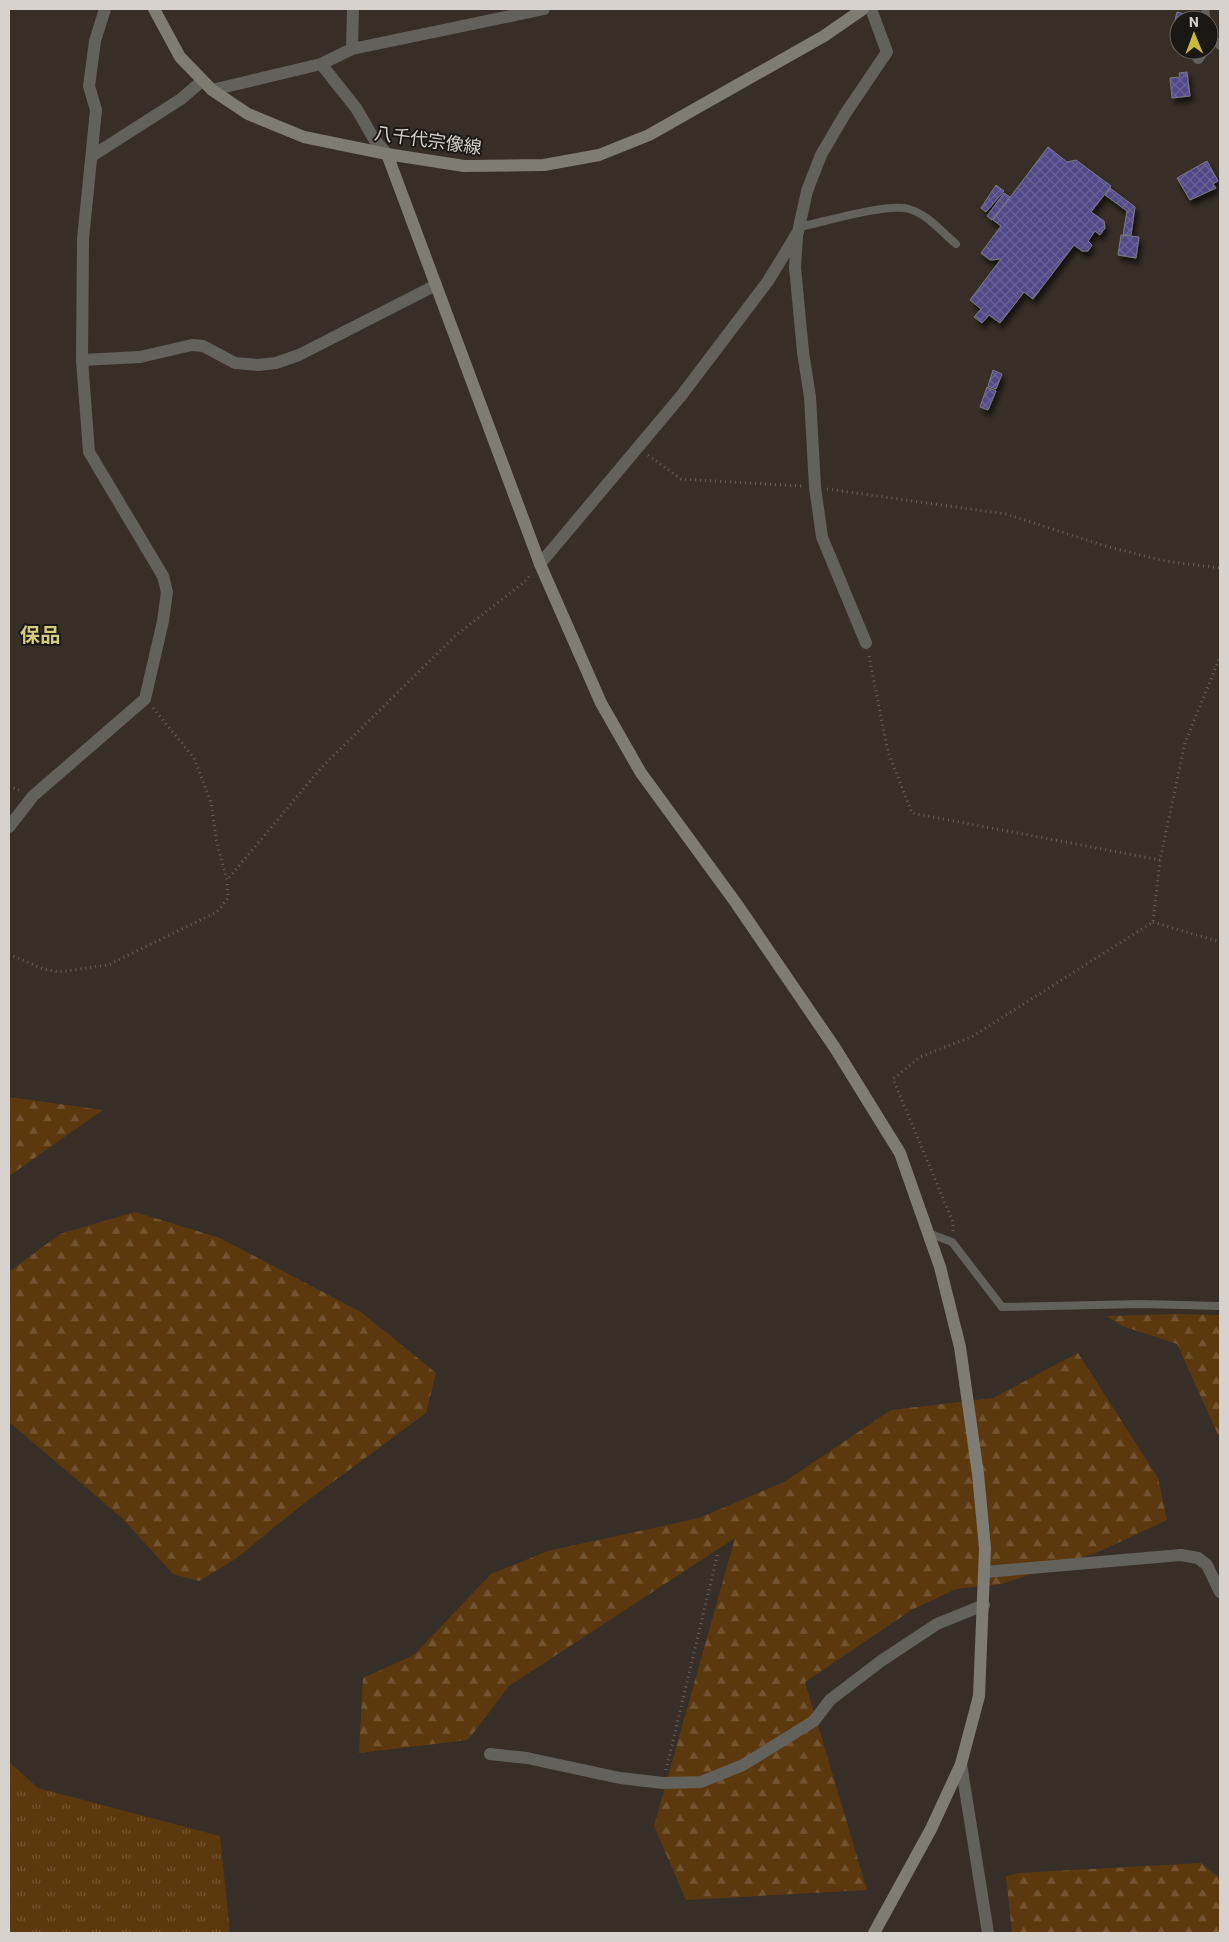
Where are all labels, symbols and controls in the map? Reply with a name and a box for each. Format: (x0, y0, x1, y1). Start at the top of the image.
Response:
north arrow (1169, 10, 1219, 60)
text: N (1189, 14, 1199, 30)
street label: 八千代宗像線 (373, 122, 483, 158)
district label: 保品 (20, 623, 60, 647)

